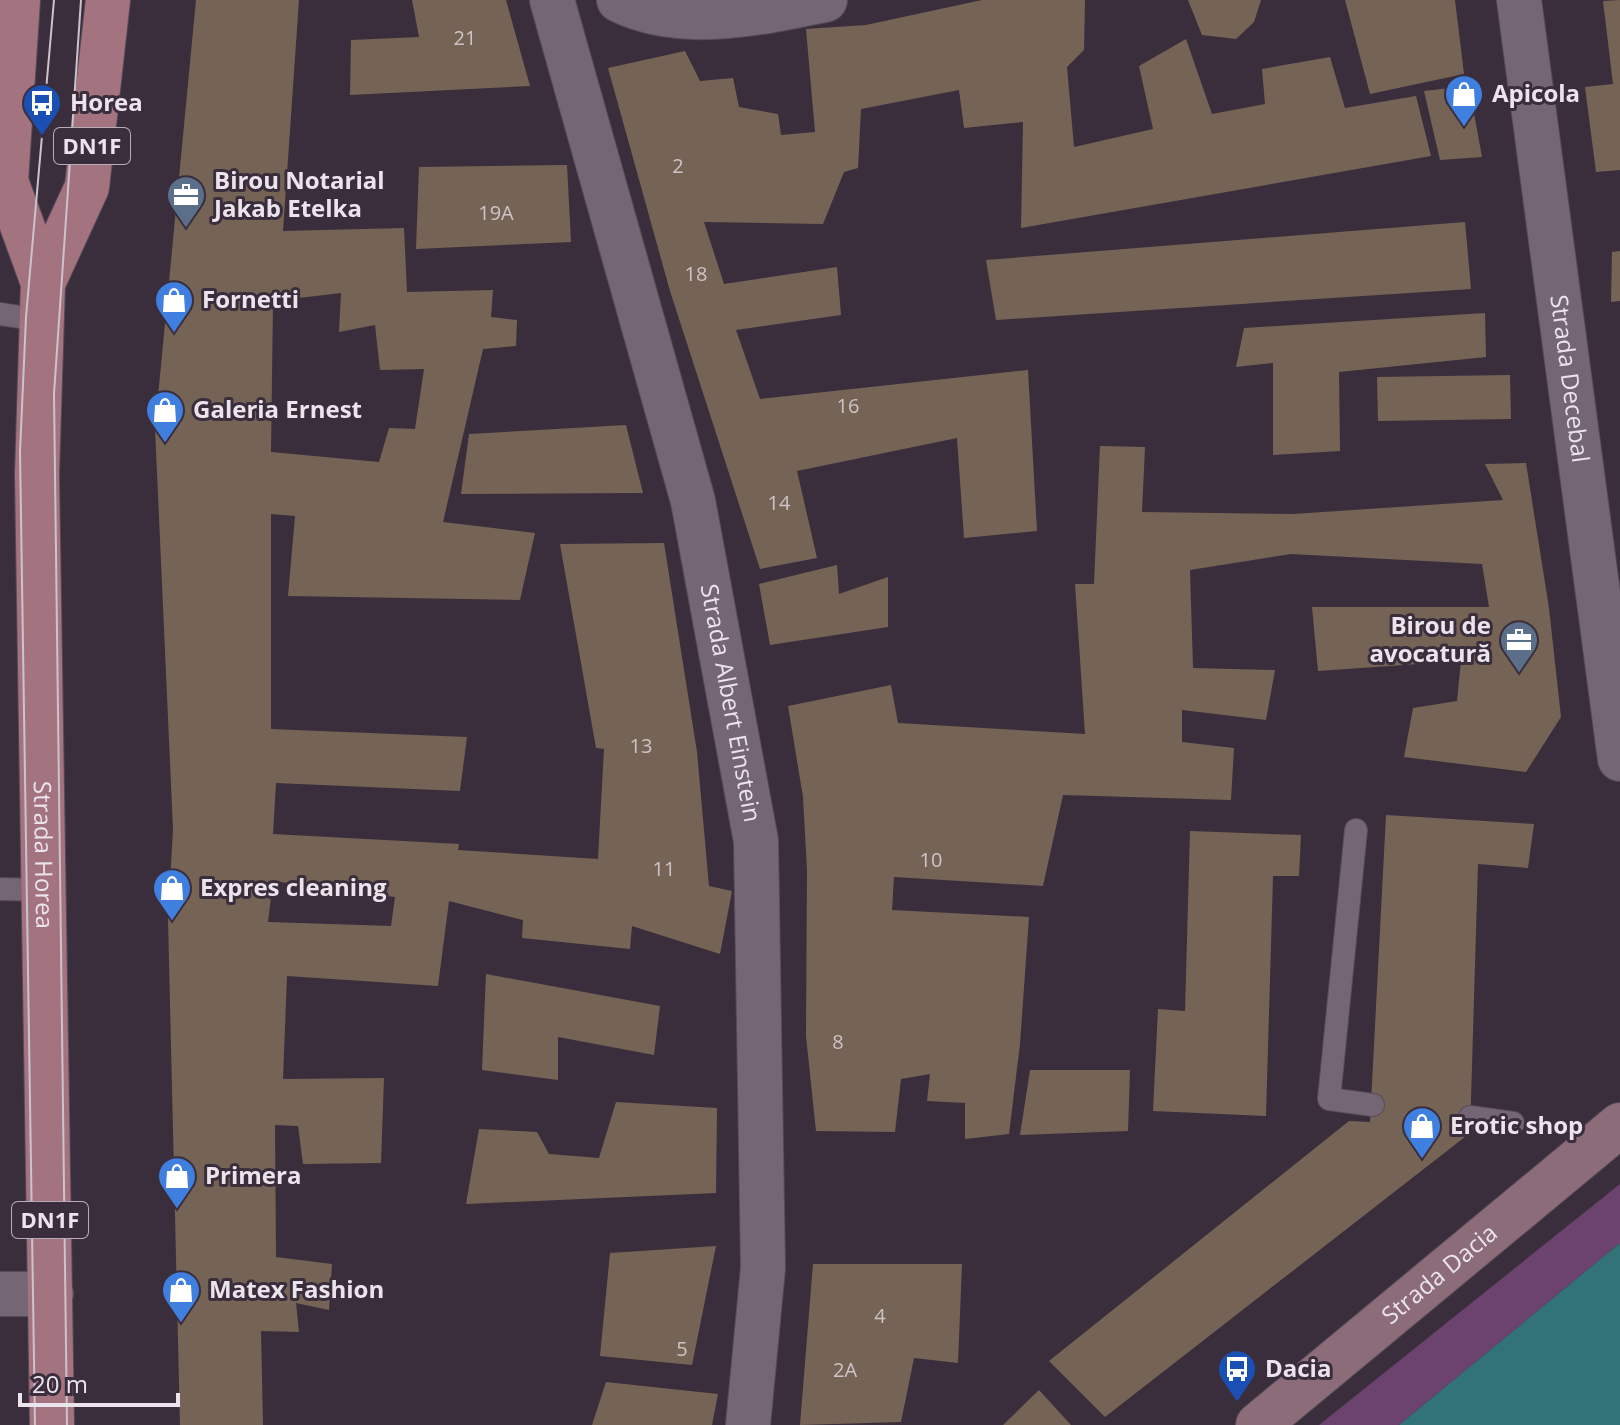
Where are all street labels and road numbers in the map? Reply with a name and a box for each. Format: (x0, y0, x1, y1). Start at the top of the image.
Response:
road number: DN1F (54, 128, 130, 164)
street label: Strada Decebal (1543, 292, 1598, 464)
street label: Strada Albert Einstein (694, 581, 770, 825)
street label: Strada Horea (27, 781, 62, 929)
road number: DN1F (12, 1202, 88, 1238)
street label: Strada Dacia (1374, 1216, 1503, 1331)

